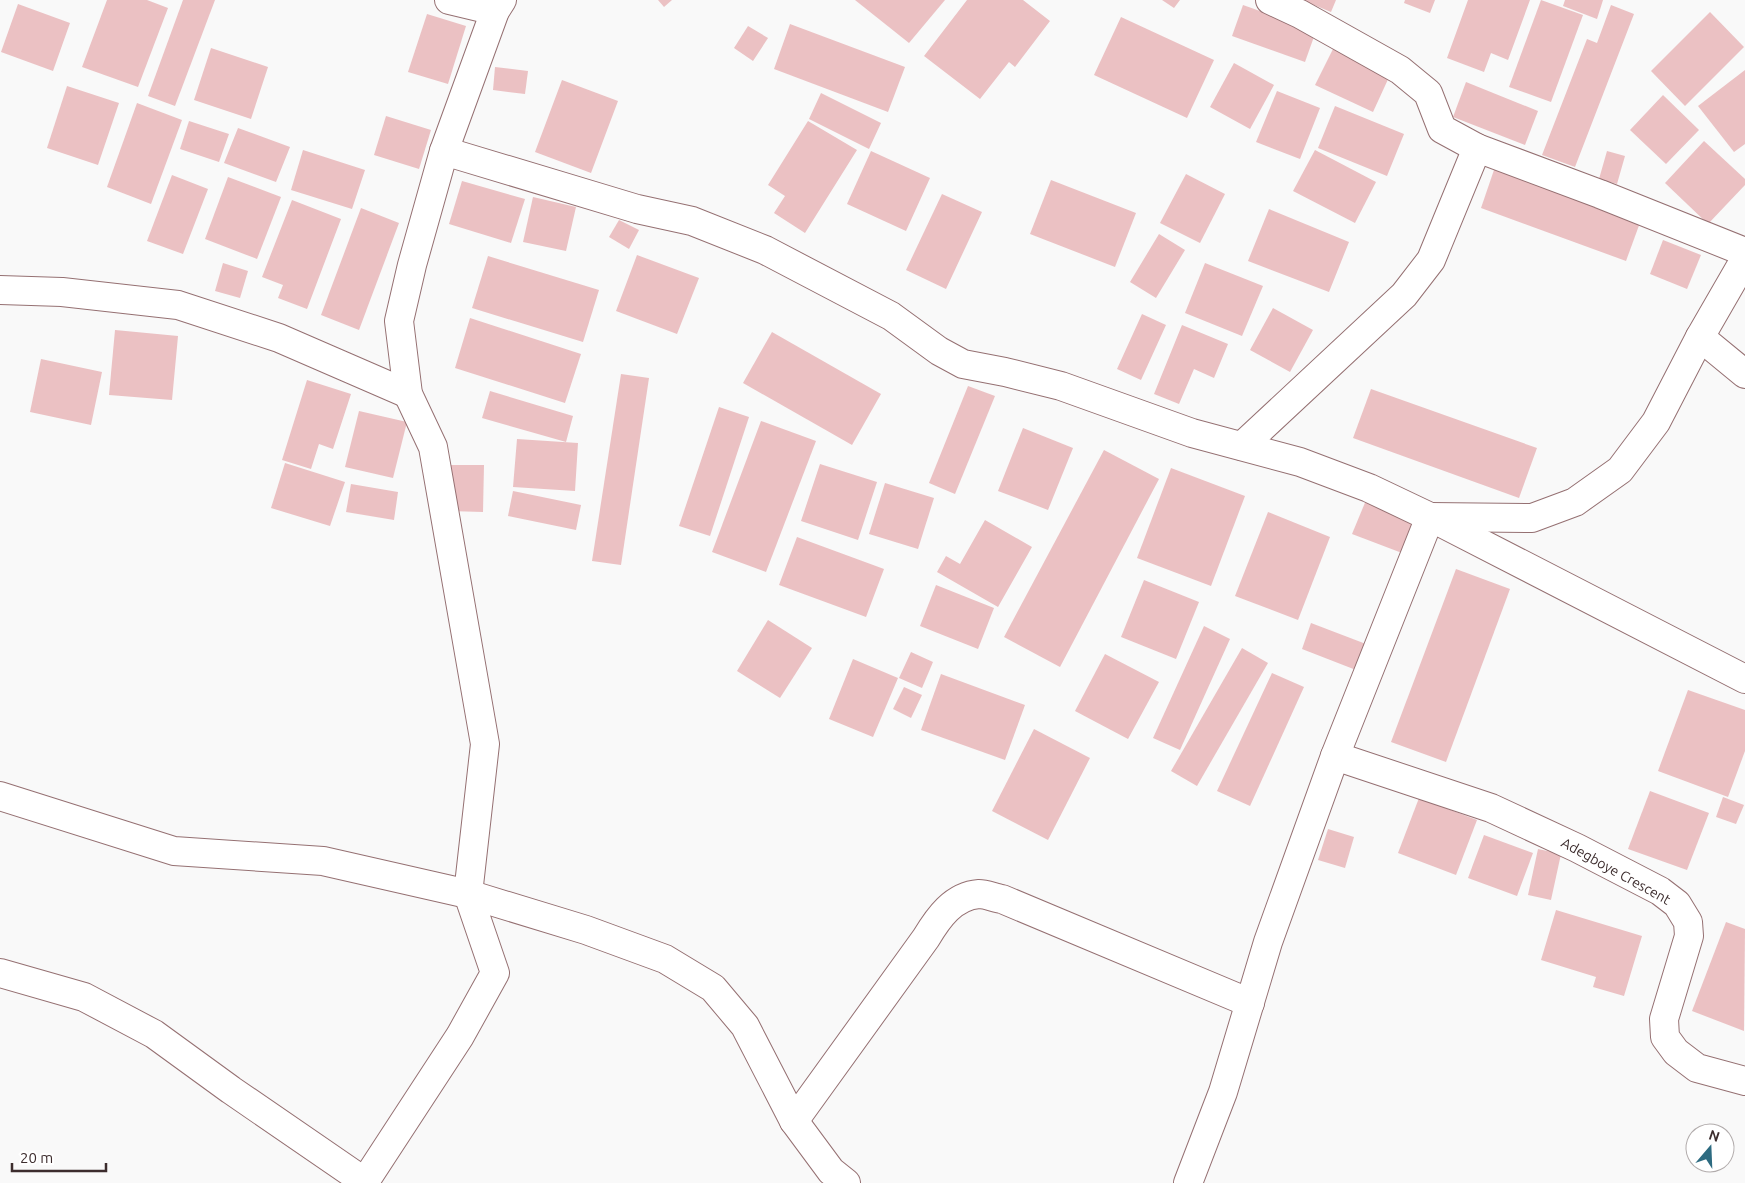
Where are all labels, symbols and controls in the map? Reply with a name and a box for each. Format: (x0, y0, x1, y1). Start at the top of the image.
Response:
street label: Adegboye Crescent (1559, 834, 1674, 908)
north arrow (1685, 1123, 1735, 1173)
text: N (1707, 1126, 1722, 1145)
scale bar (12, 1140, 106, 1172)
text: 20 m (20, 1149, 53, 1166)

